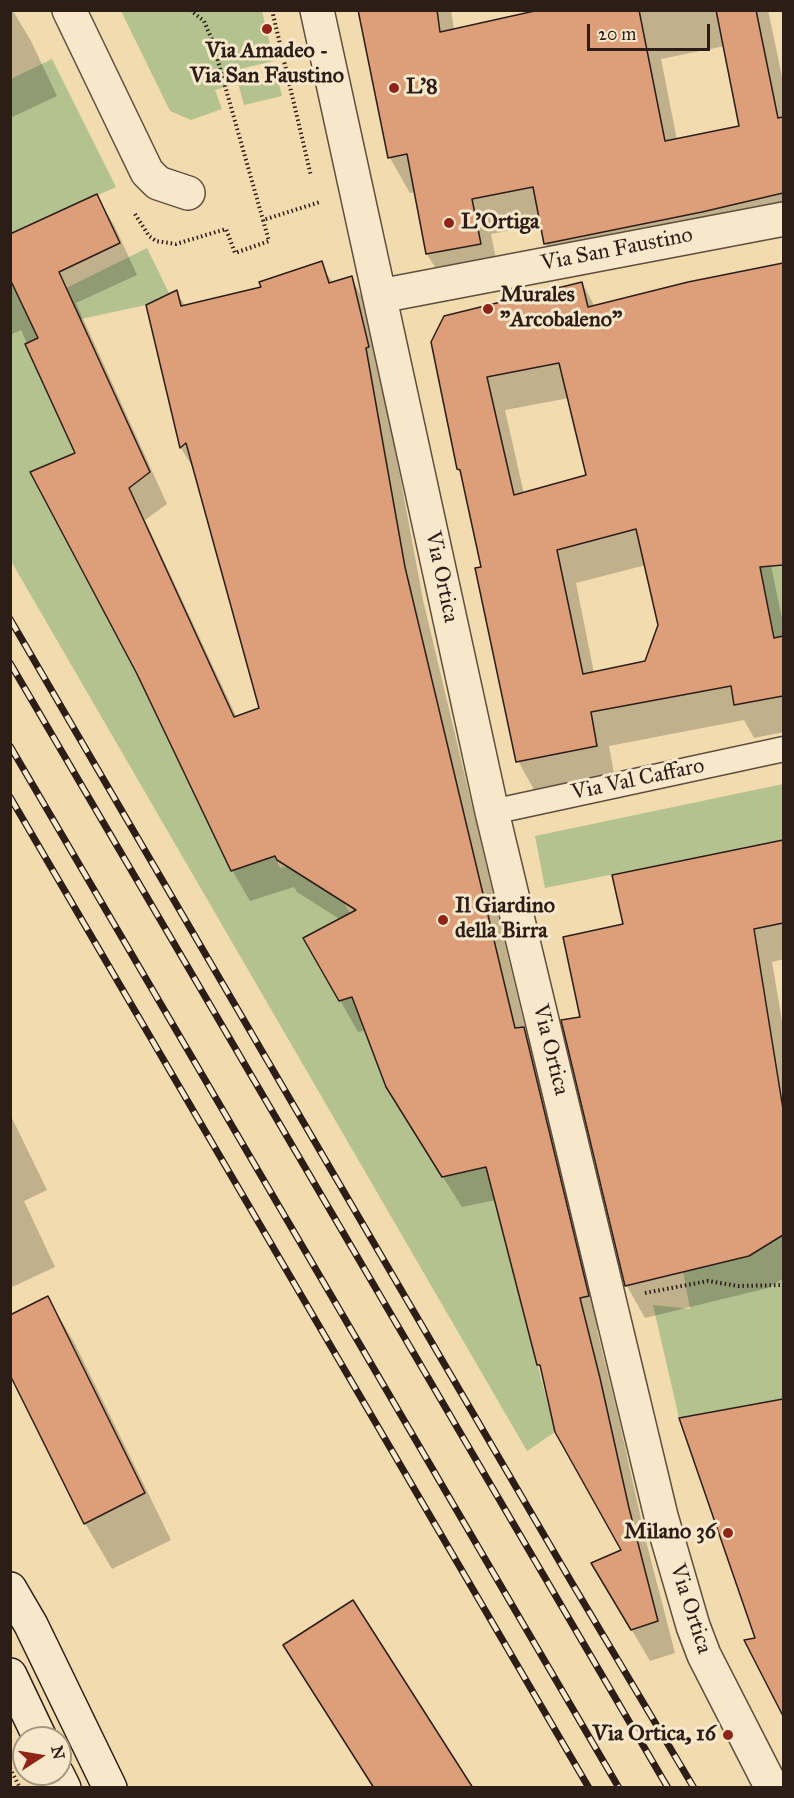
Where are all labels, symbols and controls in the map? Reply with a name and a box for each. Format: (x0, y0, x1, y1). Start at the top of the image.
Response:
scale bar (590, 12, 713, 50)
marker: Via Amadeo - Via San Faustino (260, 22, 274, 36)
text: 20 m (598, 23, 636, 45)
place label: Via Amadeo - Via San Faustino (190, 39, 344, 90)
place label: L'8 (406, 75, 438, 101)
marker: L'8 (387, 81, 401, 95)
place label: L'Ortiga (461, 210, 539, 236)
marker: L'Ortiga (442, 216, 456, 230)
street label: Via San Faustino (539, 222, 695, 278)
place label: Murales "Arcobaleno" (500, 283, 622, 334)
marker: Murales "Arcobaleno" (481, 302, 495, 316)
street label: Via Ortica (418, 529, 464, 625)
street label: Via Val Caffaro (569, 753, 707, 807)
place label: Il Giardino della Birra (455, 894, 555, 945)
marker: Il Giardino della Birra (436, 913, 450, 927)
street label: Via Ortica (526, 1002, 574, 1098)
place label: Milano 36 (624, 1520, 716, 1546)
marker: Milano 36 (721, 1526, 735, 1540)
street label: Via Ortica (663, 1561, 717, 1657)
place label: Via Ortica, 16 (593, 1722, 716, 1748)
north arrow (12, 1726, 72, 1786)
marker: Via Ortica, 16 (721, 1728, 735, 1742)
text: N (47, 1744, 69, 1761)

